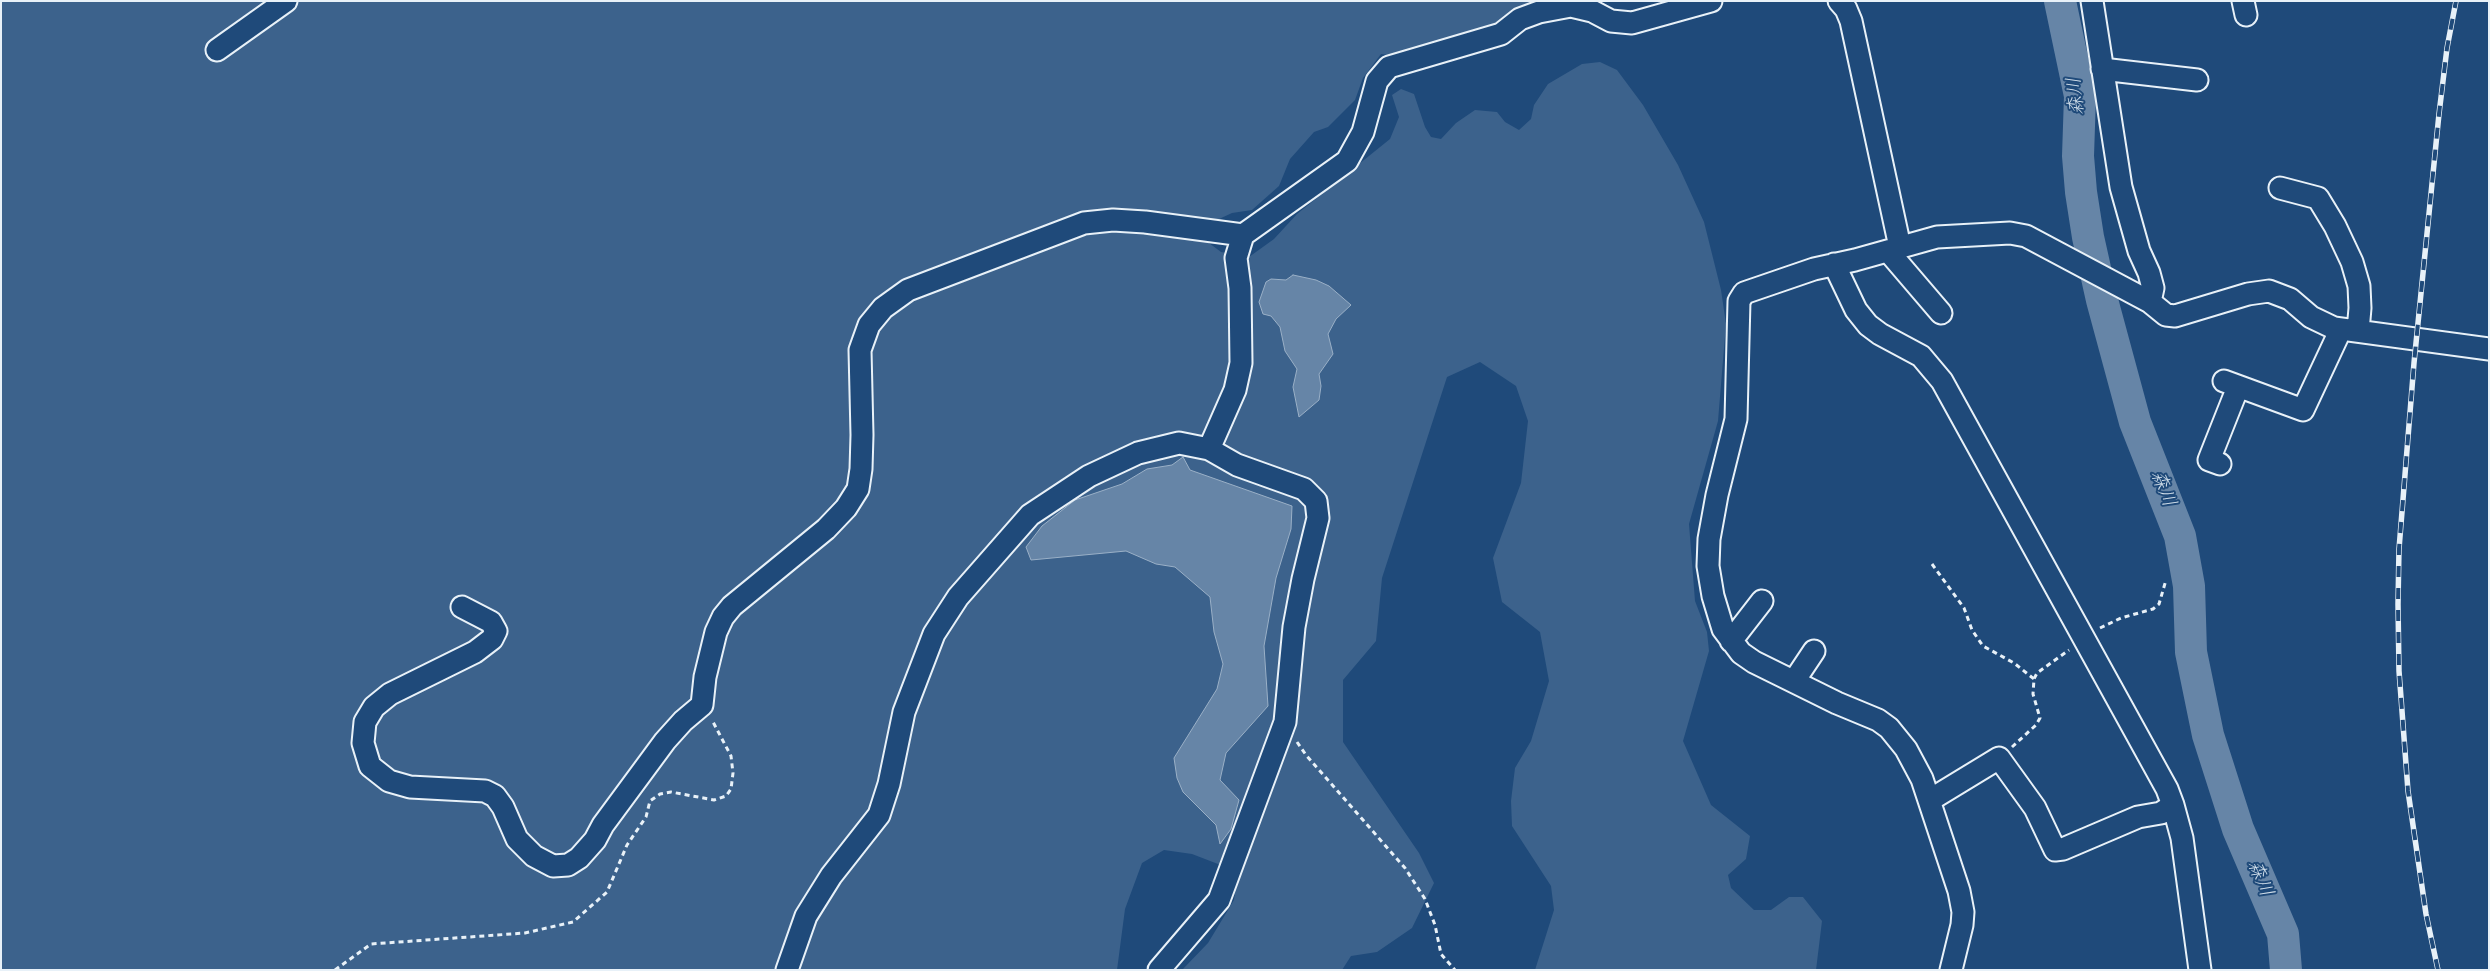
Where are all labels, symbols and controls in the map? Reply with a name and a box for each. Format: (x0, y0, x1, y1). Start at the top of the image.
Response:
water label: 森川 (2064, 76, 2090, 116)
water label: 森川 (2144, 467, 2180, 511)
water label: 森川 (2241, 857, 2277, 901)

